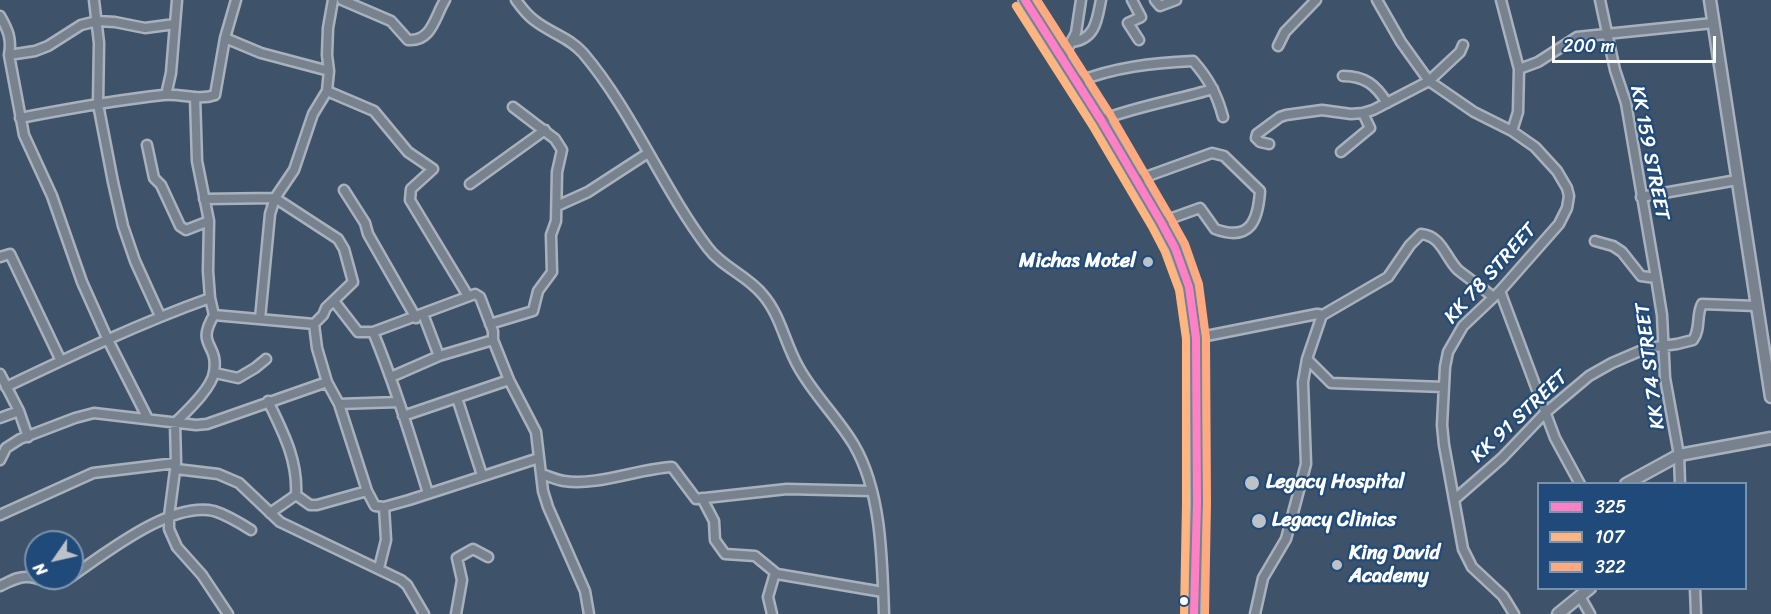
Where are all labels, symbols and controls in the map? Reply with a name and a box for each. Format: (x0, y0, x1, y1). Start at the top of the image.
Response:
scale bar (1555, 24, 1718, 62)
text: 200 m (1563, 30, 1615, 62)
street label: KK 159 STREET (1624, 84, 1674, 222)
street label: KK 78 STREET (1440, 219, 1542, 329)
place label: Michas Motel (1019, 250, 1136, 274)
marker: Michas Motel (1141, 255, 1155, 269)
street label: KK 74 STREET (1631, 301, 1671, 431)
street label: KK 91 STREET (1466, 366, 1574, 468)
place label: Legacy Hospital (1266, 471, 1404, 495)
marker: Legacy Hospital (1243, 474, 1261, 492)
legend (1537, 482, 1747, 590)
text: 325 (1595, 491, 1626, 523)
place label: Legacy Clinics (1272, 509, 1396, 533)
marker: Legacy Clinics (1250, 512, 1268, 530)
text: 107 (1595, 521, 1624, 553)
north arrow (24, 530, 84, 590)
place label: King David Academy (1349, 542, 1440, 589)
text: 322 (1595, 551, 1626, 583)
text: N (25, 557, 55, 582)
marker: King David Academy (1330, 558, 1344, 572)
unlabelled marker (1178, 595, 1190, 607)

